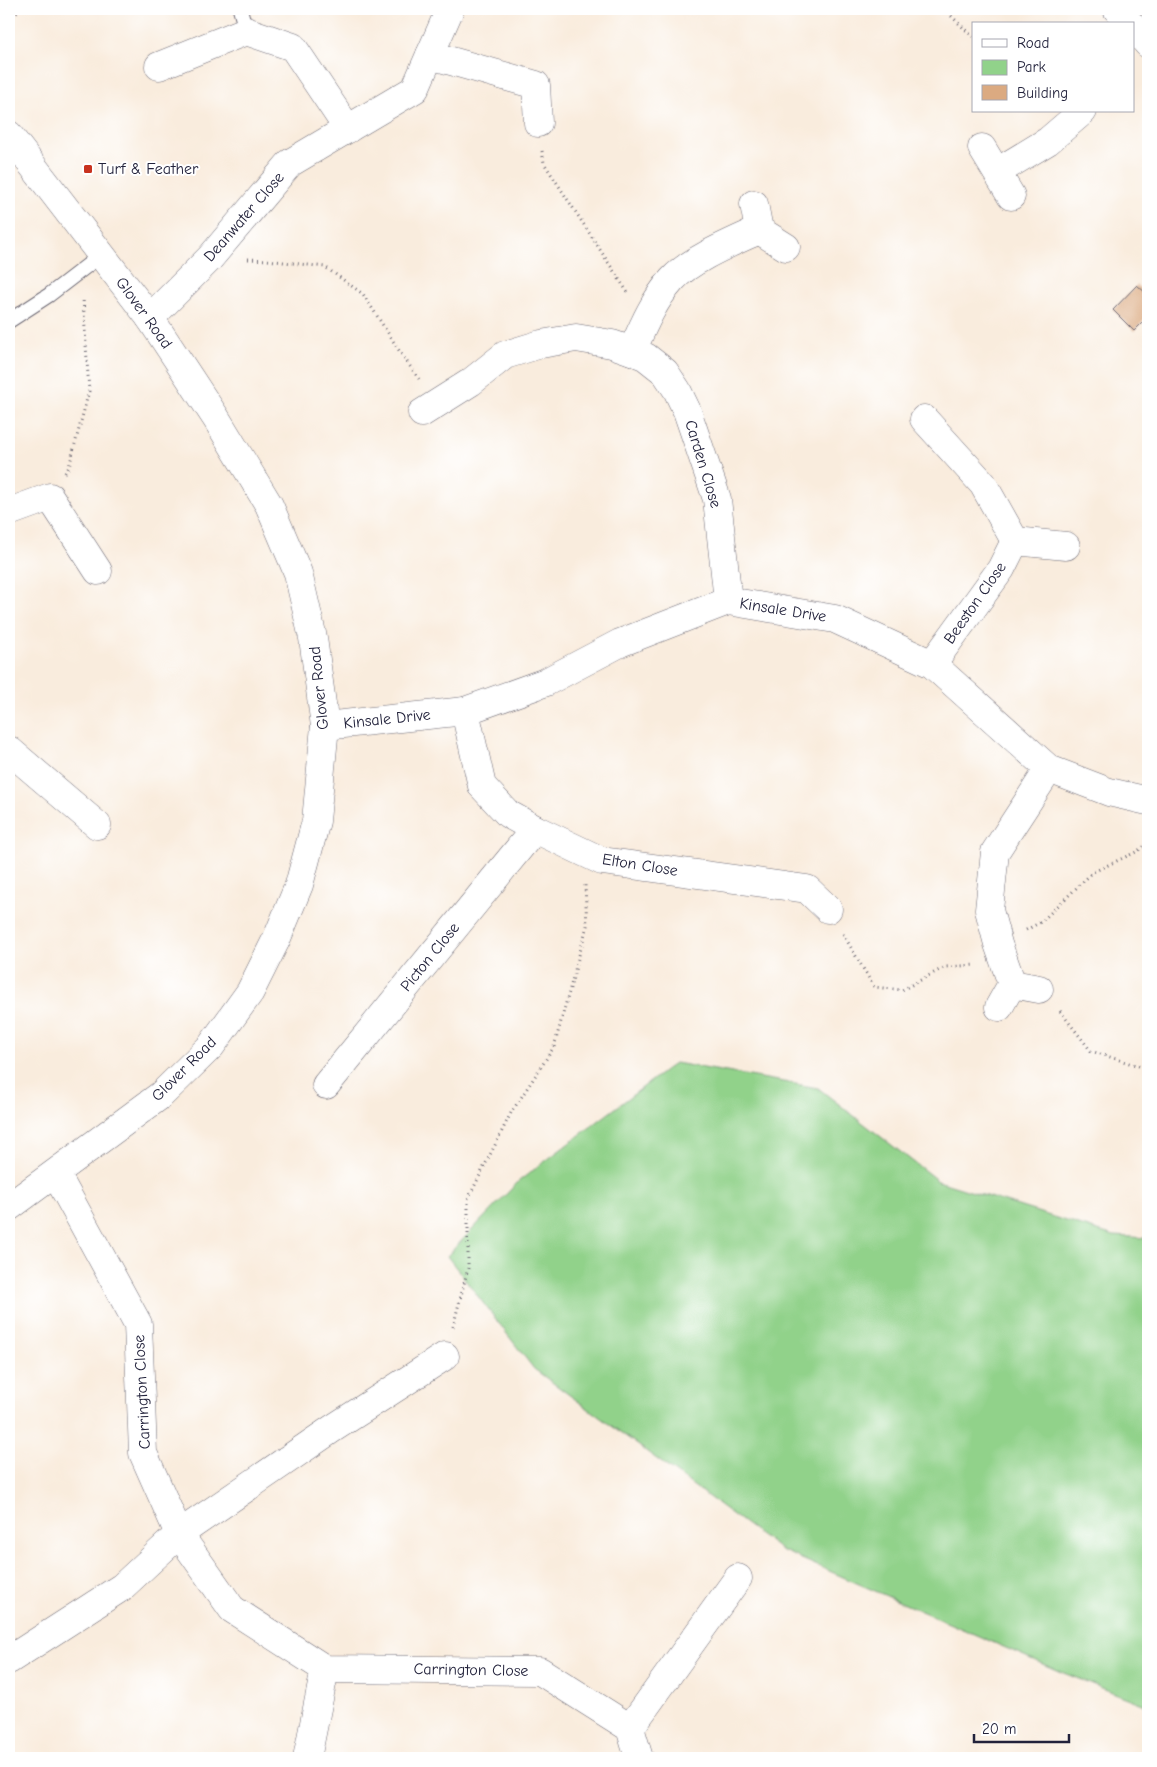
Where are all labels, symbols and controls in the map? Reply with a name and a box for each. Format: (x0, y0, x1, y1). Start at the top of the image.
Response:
legend (972, 22, 1134, 112)
text: Road (1017, 34, 1049, 52)
text: Park (1017, 58, 1046, 76)
text: Building (1017, 84, 1068, 102)
place label: Turf & Feather (98, 160, 199, 178)
marker: Turf & Feather (82, 163, 94, 175)
street label: Deanwater Close (200, 169, 288, 265)
street label: Glover Road (112, 274, 176, 352)
street label: Carden Close (681, 418, 725, 510)
street label: Beeston Close (940, 559, 1010, 647)
street label: Kinsale Drive (738, 594, 828, 626)
street label: Glover Road (306, 645, 332, 731)
street label: Kinsale Drive (342, 705, 432, 733)
street label: Elton Close (601, 850, 679, 880)
street label: Picton Close (397, 919, 463, 995)
street label: Glover Road (148, 1033, 220, 1105)
street label: Carrington Close (130, 1334, 154, 1450)
street label: Carrington Close (413, 1660, 529, 1680)
scale bar (974, 1712, 1070, 1744)
text: 20 m (982, 1720, 1016, 1738)

